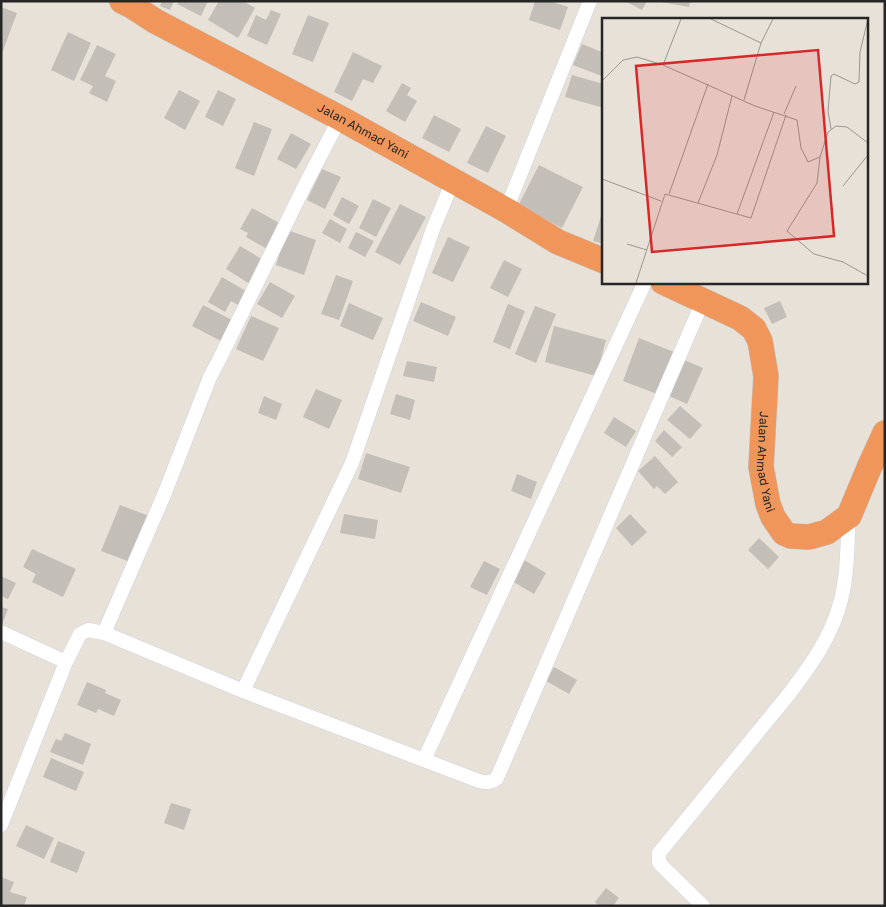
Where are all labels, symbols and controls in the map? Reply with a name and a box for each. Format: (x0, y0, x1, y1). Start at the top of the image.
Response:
inset map (602, 18, 868, 284)
street label: Jalan Ahmad Yani (315, 100, 412, 162)
street label: Jalan Ahmad Yani (754, 411, 778, 514)

